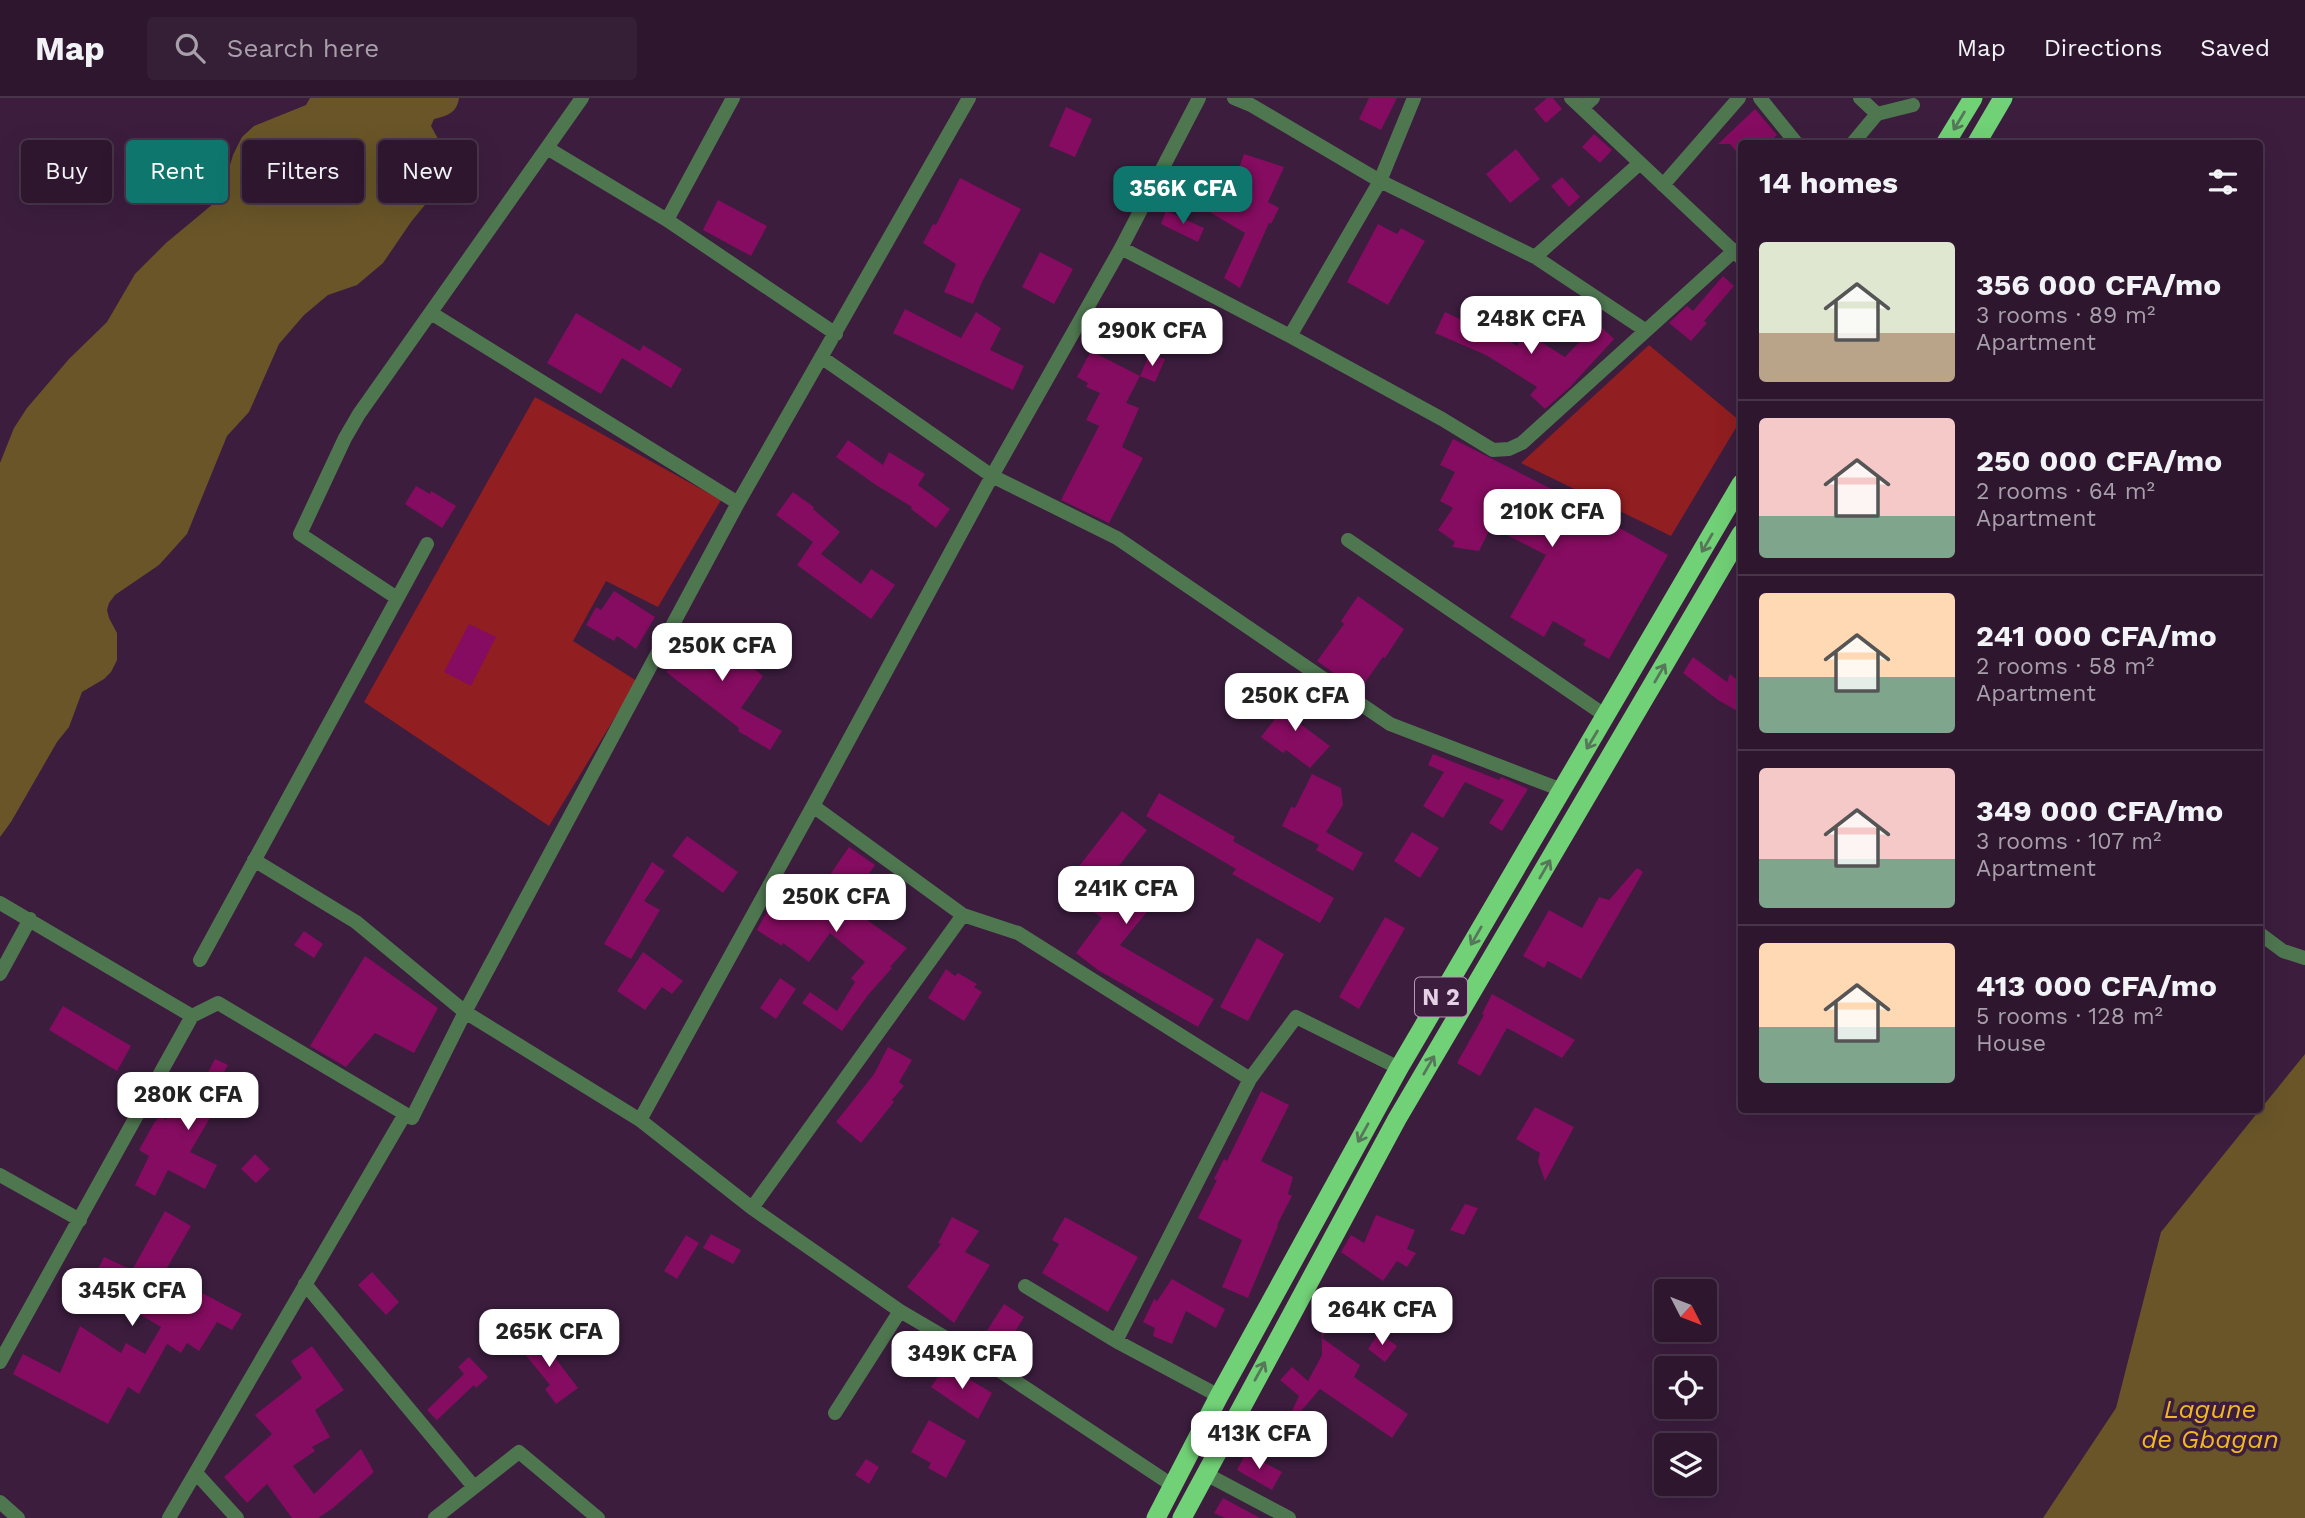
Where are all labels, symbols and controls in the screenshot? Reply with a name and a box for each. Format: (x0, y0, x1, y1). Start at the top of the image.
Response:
search box (147, 17, 637, 80)
text: Map (35, 29, 105, 68)
icon: search (171, 29, 209, 67)
text: Search here (227, 33, 379, 63)
text: Map (1957, 34, 2006, 62)
text: Directions (2044, 34, 2162, 62)
text: Saved (2200, 34, 2270, 62)
one-way arrow (1951, 110, 1965, 130)
chip: Buy (21, 140, 112, 203)
chip: Rent (126, 140, 228, 203)
chip: Filters (242, 140, 364, 203)
chip: New (378, 140, 477, 203)
icon: filters (2204, 163, 2242, 201)
text: 14 homes (1759, 165, 1898, 200)
pin: 356K CFA (1111, 166, 1255, 226)
text: 356K CFA (1129, 175, 1237, 202)
text: 356 000 CFA/mo (1976, 267, 2221, 302)
icon: home (1815, 270, 1899, 354)
pin: 248K CFA (1459, 296, 1603, 356)
text: 3 rooms · 89 m² (1976, 302, 2155, 329)
text: 248K CFA (1477, 305, 1585, 332)
pin: 290K CFA (1080, 308, 1224, 368)
text: 290K CFA (1098, 317, 1206, 344)
text: Apartment (1976, 329, 2096, 356)
text: 250 000 CFA/mo (1976, 443, 2222, 478)
icon: home (1815, 446, 1899, 530)
text: 2 rooms · 64 m² (1976, 478, 2155, 505)
pin: 210K CFA (1480, 490, 1624, 549)
text: 210K CFA (1500, 498, 1604, 525)
text: Apartment (1976, 505, 2096, 532)
one-way arrow (1700, 533, 1714, 553)
text: 241 000 CFA/mo (1976, 618, 2217, 653)
icon: home (1815, 621, 1899, 705)
pin: 250K CFA (650, 624, 794, 683)
text: 250K CFA (668, 632, 776, 659)
text: 2 rooms · 58 m² (1976, 653, 2155, 680)
one-way arrow (1653, 663, 1667, 683)
pin: 250K CFA (1223, 674, 1367, 733)
text: Apartment (1976, 680, 2096, 707)
text: 250K CFA (1241, 682, 1349, 709)
one-way arrow (1585, 729, 1599, 749)
text: 349 000 CFA/mo (1976, 793, 2223, 828)
icon: home (1815, 796, 1899, 880)
text: 3 rooms · 107 m² (1976, 828, 2162, 855)
text: Apartment (1976, 855, 2096, 882)
one-way arrow (1538, 859, 1552, 879)
pin: 241K CFA (1054, 866, 1198, 926)
pin: 250K CFA (764, 874, 908, 934)
text: 241K CFA (1074, 875, 1178, 902)
text: 250K CFA (782, 883, 890, 910)
one-way arrow (1469, 925, 1483, 945)
text: 413 000 CFA/mo (1976, 968, 2217, 1003)
icon: home (1815, 971, 1899, 1055)
road number: N 2 (1415, 977, 1467, 1016)
text: 5 rooms · 128 m² (1976, 1003, 2163, 1030)
text: House (1976, 1030, 2046, 1057)
one-way arrow (1422, 1055, 1436, 1075)
pin: 280K CFA (116, 1072, 260, 1132)
text: 280K CFA (133, 1081, 243, 1108)
one-way arrow (1356, 1122, 1369, 1143)
pin: 345K CFA (60, 1268, 204, 1328)
text: 345K CFA (78, 1277, 186, 1304)
north arrow (1654, 1279, 1717, 1342)
map controls (1654, 1279, 1717, 1496)
pin: 264K CFA (1310, 1288, 1454, 1347)
text: 264K CFA (1328, 1296, 1436, 1323)
pin: 265K CFA (477, 1310, 621, 1369)
text: 265K CFA (495, 1318, 603, 1345)
pin: 349K CFA (890, 1332, 1034, 1391)
text: 349K CFA (908, 1340, 1016, 1367)
button: locate (1654, 1356, 1717, 1419)
one-way arrow (1254, 1361, 1267, 1382)
water label: Lagune de Gbagan (2141, 1394, 2279, 1454)
pin: 413K CFA (1187, 1412, 1331, 1471)
text: 413K CFA (1207, 1420, 1311, 1447)
button: layers (1654, 1433, 1717, 1496)

